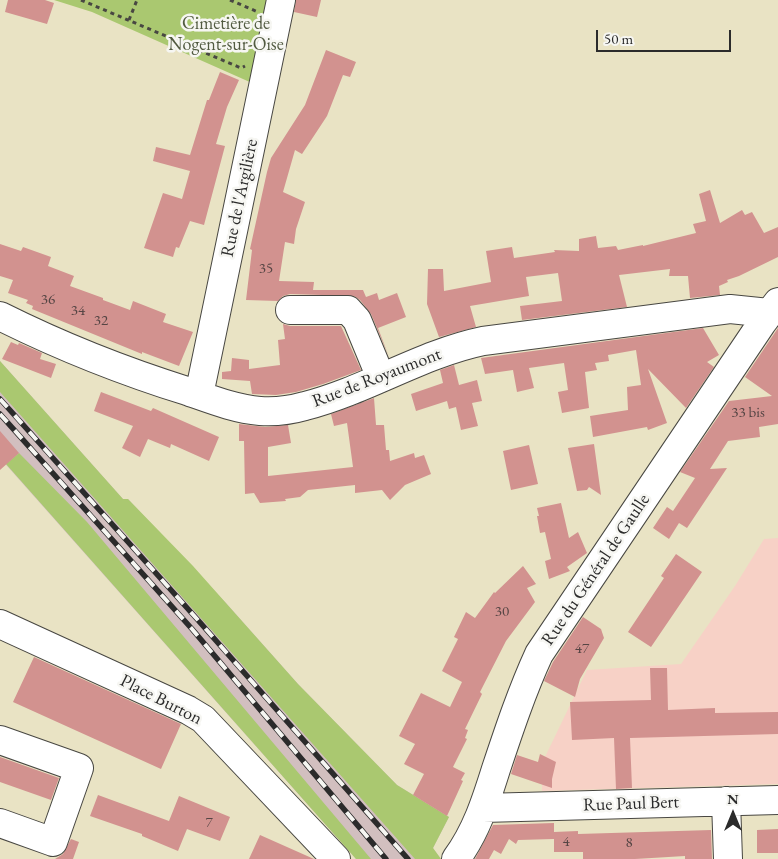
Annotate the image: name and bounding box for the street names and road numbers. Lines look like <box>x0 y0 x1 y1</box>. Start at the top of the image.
street label: Rue de l'Argilière <box>217 137 263 259</box>
street label: Rue de Royaumont <box>309 343 445 413</box>
street label: Rue du Général de Gaulle <box>537 490 655 650</box>
street label: Place Burton <box>116 670 206 730</box>
street label: Rue Paul Bert <box>583 792 679 816</box>

